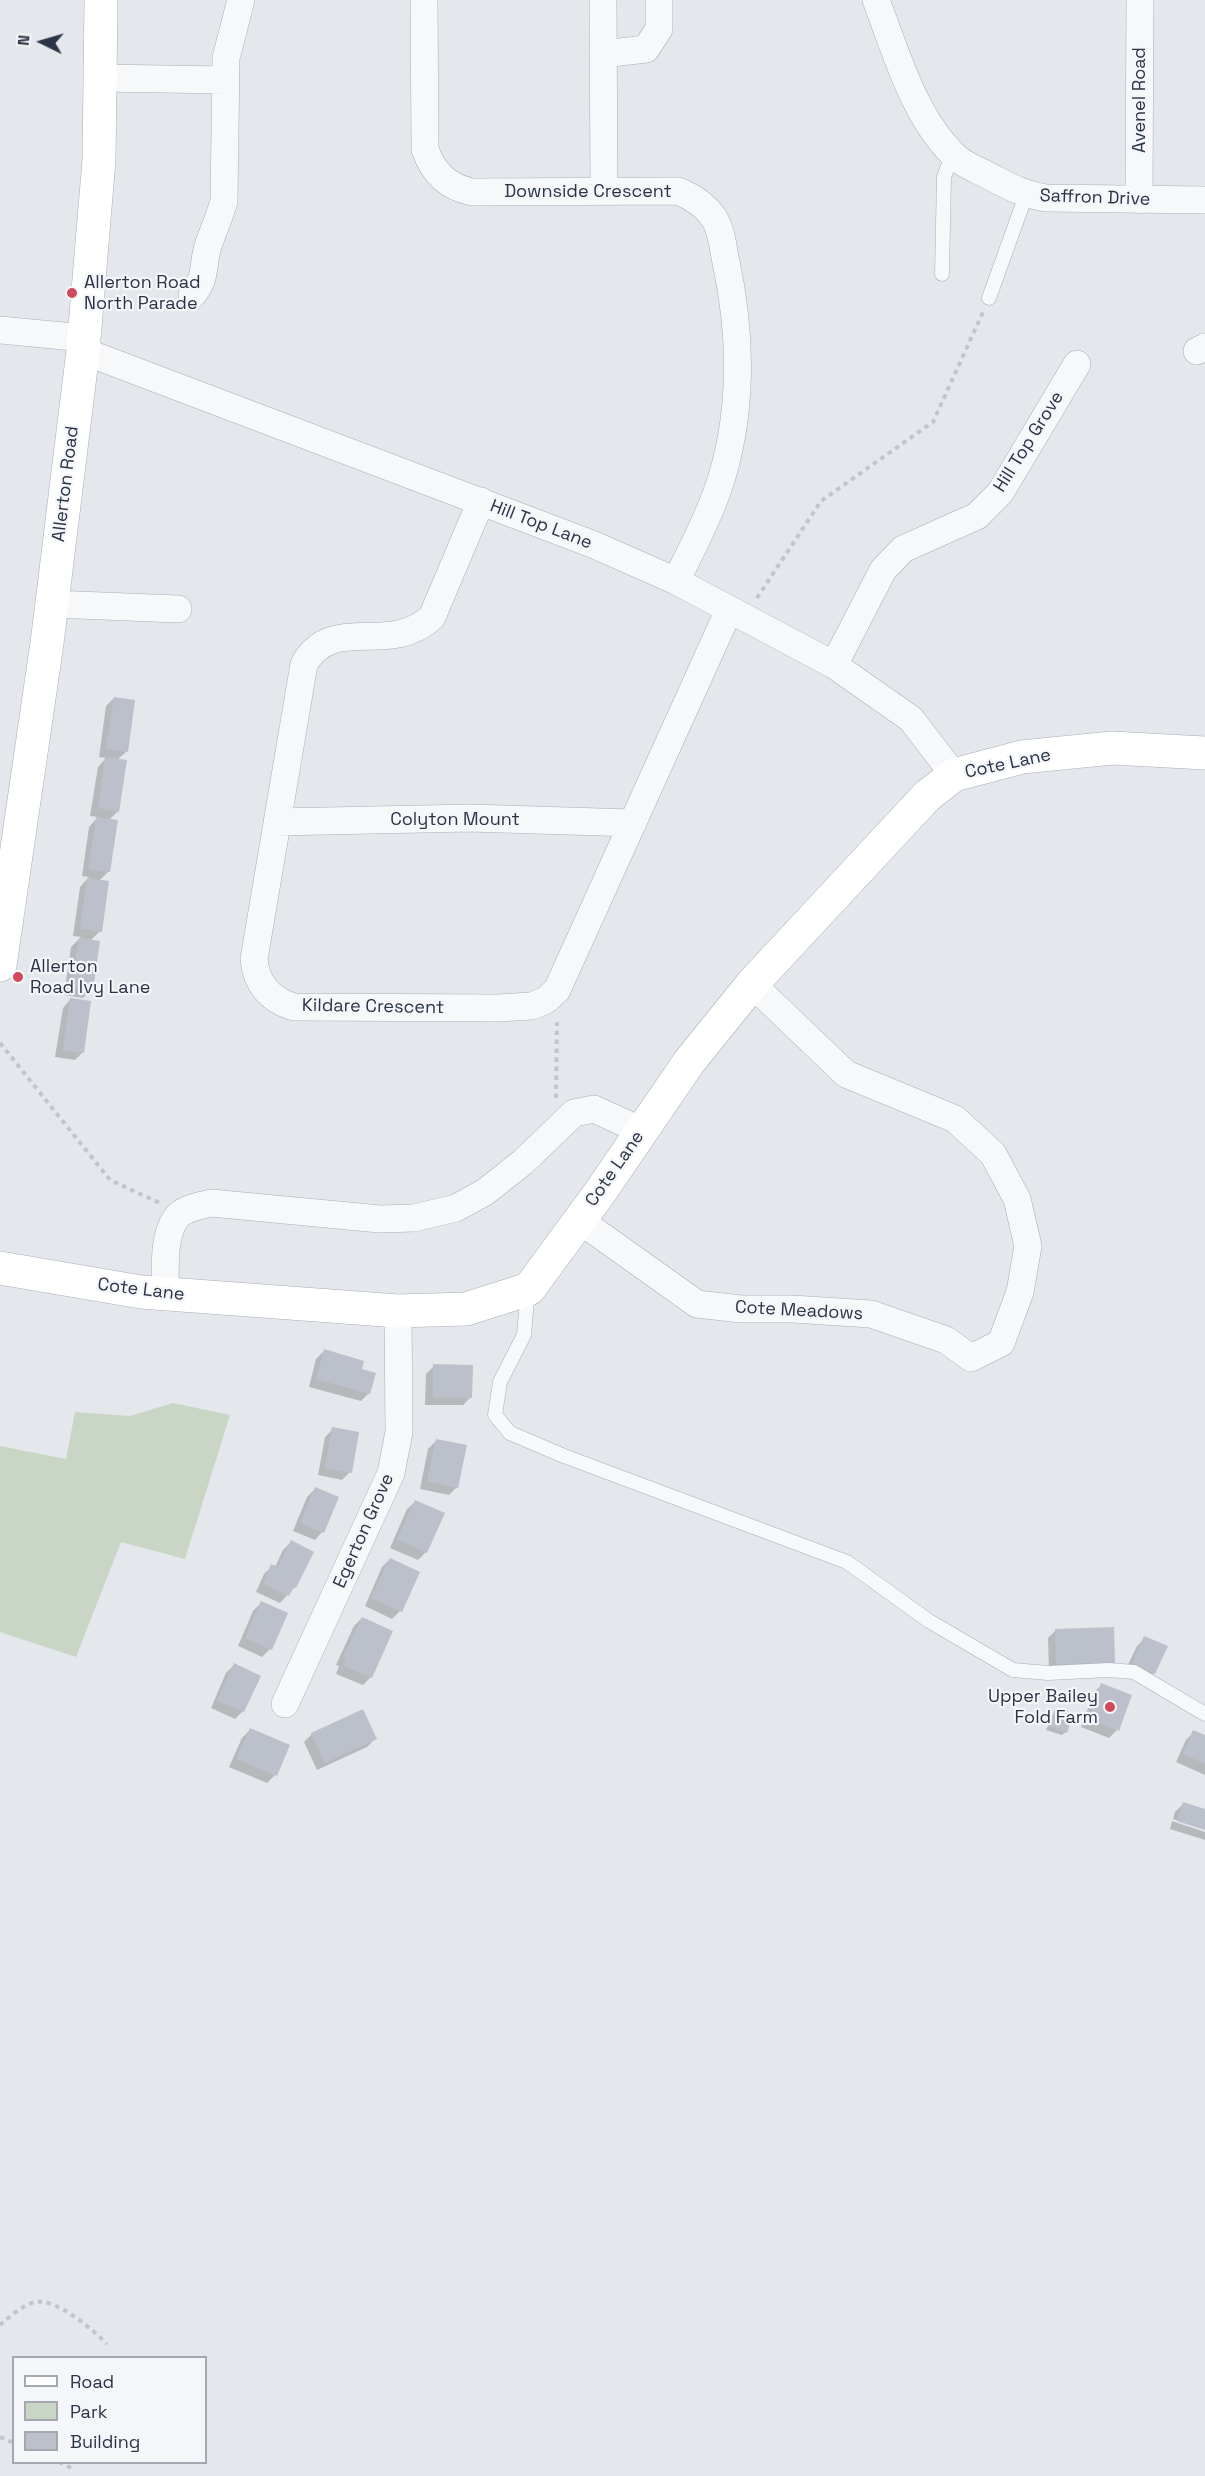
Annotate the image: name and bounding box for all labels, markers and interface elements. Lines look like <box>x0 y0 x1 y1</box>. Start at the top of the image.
north arrow <box>12 12 72 72</box>
text: N <box>13 34 34 47</box>
street label: Avenel Road <box>1129 47 1151 153</box>
street label: Downside Crescent <box>504 181 672 203</box>
street label: Saffron Drive <box>1039 185 1151 211</box>
place label: Allerton Road North Parade <box>84 272 201 314</box>
marker: Allerton Road North Parade <box>65 286 79 300</box>
street label: Hill Top Grove <box>989 388 1069 496</box>
street label: Allerton Road <box>48 425 84 543</box>
street label: Hill Top Lane <box>487 496 595 554</box>
street label: Cote Lane <box>963 744 1053 784</box>
street label: Colyton Mount <box>390 809 520 831</box>
place label: Allerton Road Ivy Lane <box>30 956 150 998</box>
marker: Allerton Road Ivy Lane <box>11 970 25 984</box>
street label: Kildare Crescent <box>302 995 444 1019</box>
street label: Cote Lane <box>581 1127 649 1211</box>
street label: Cote Lane <box>96 1274 186 1306</box>
street label: Cote Meadows <box>734 1297 864 1325</box>
street label: Egerton Grove <box>329 1470 399 1592</box>
place label: Upper Bailey Fold Farm <box>988 1686 1098 1728</box>
marker: Upper Bailey Fold Farm <box>1103 1700 1117 1714</box>
legend <box>12 2356 207 2464</box>
text: Road <box>70 2370 114 2393</box>
text: Park <box>70 2400 107 2423</box>
text: Building <box>70 2430 140 2453</box>

